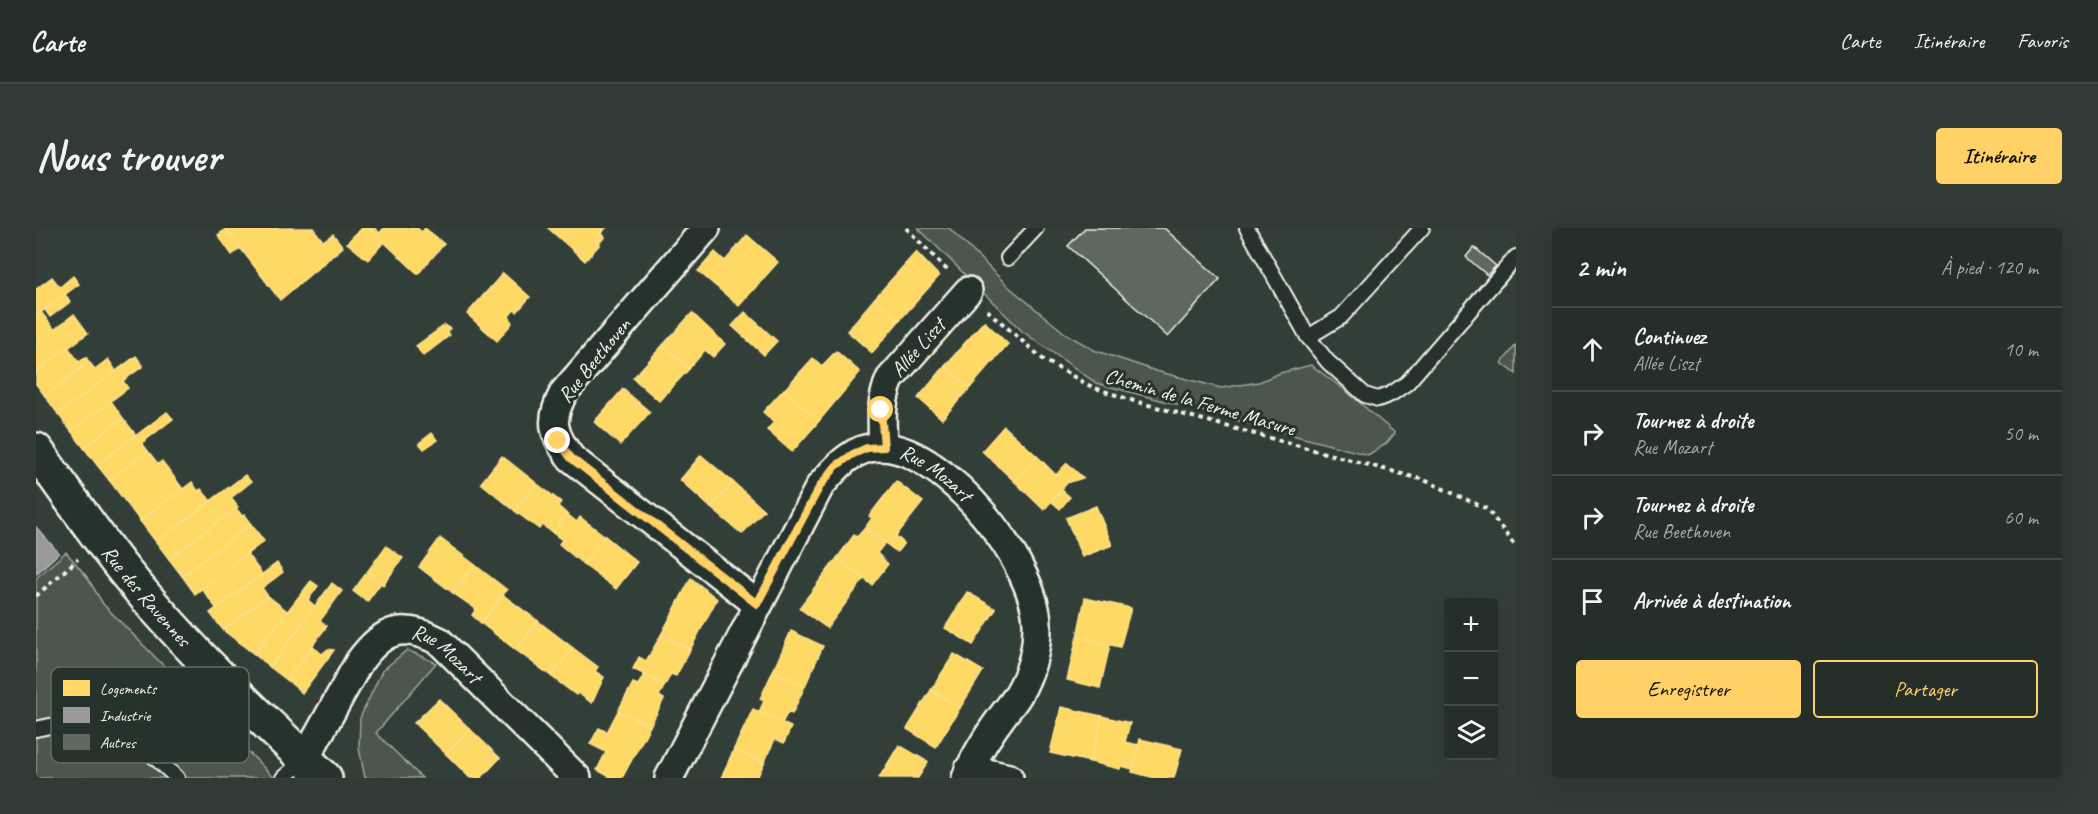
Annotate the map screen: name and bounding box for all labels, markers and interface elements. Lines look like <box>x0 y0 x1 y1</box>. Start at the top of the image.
text: Carte <box>30 24 85 59</box>
text: Carte <box>1840 28 1881 54</box>
text: Itinéraire <box>1914 28 1984 54</box>
text: Favoris <box>2017 28 2068 54</box>
button: Itinéraire <box>1936 128 2062 184</box>
text: Nous trouver <box>36 130 220 183</box>
text: 2 min <box>1576 251 1626 284</box>
text: À pied · 120 m <box>1941 255 2038 280</box>
street label: Allée Liszt <box>885 310 953 382</box>
street label: Rue Beethoven <box>552 312 636 408</box>
text: Continuez <box>1633 323 1706 351</box>
icon: ahead <box>1576 333 1609 366</box>
text: 10 m <box>2004 337 2038 362</box>
text: Allée Liszt <box>1633 351 1700 376</box>
street label: Chemin de la Ferme Masure <box>1102 362 1299 442</box>
route start <box>867 396 893 422</box>
text: Tournez à droite <box>1633 407 1753 435</box>
icon: right <box>1576 417 1609 450</box>
text: 50 m <box>2004 421 2038 446</box>
route end <box>544 427 570 453</box>
text: Rue Mozart <box>1633 435 1712 460</box>
street label: Rue Mozart <box>896 438 980 509</box>
text: Tournez à droite <box>1633 491 1753 519</box>
icon: right <box>1576 501 1609 534</box>
text: 60 m <box>2004 505 2038 530</box>
text: Rue Beethoven <box>1633 519 1730 544</box>
street label: Rue des Ravennes <box>96 540 198 653</box>
icon: arrive <box>1576 585 1609 618</box>
text: Arrivée à destination <box>1633 587 1791 615</box>
map controls <box>1444 598 1498 760</box>
button: + <box>1444 598 1498 652</box>
street label: Rue Mozart <box>409 618 489 691</box>
button: − <box>1444 652 1498 706</box>
button: Enregistrer <box>1576 660 1801 718</box>
button: Partager <box>1813 660 2038 718</box>
legend <box>51 667 249 763</box>
text: Logements <box>100 679 158 699</box>
text: Industrie <box>100 706 152 726</box>
button: layers <box>1444 706 1498 760</box>
text: Autres <box>100 733 137 753</box>

